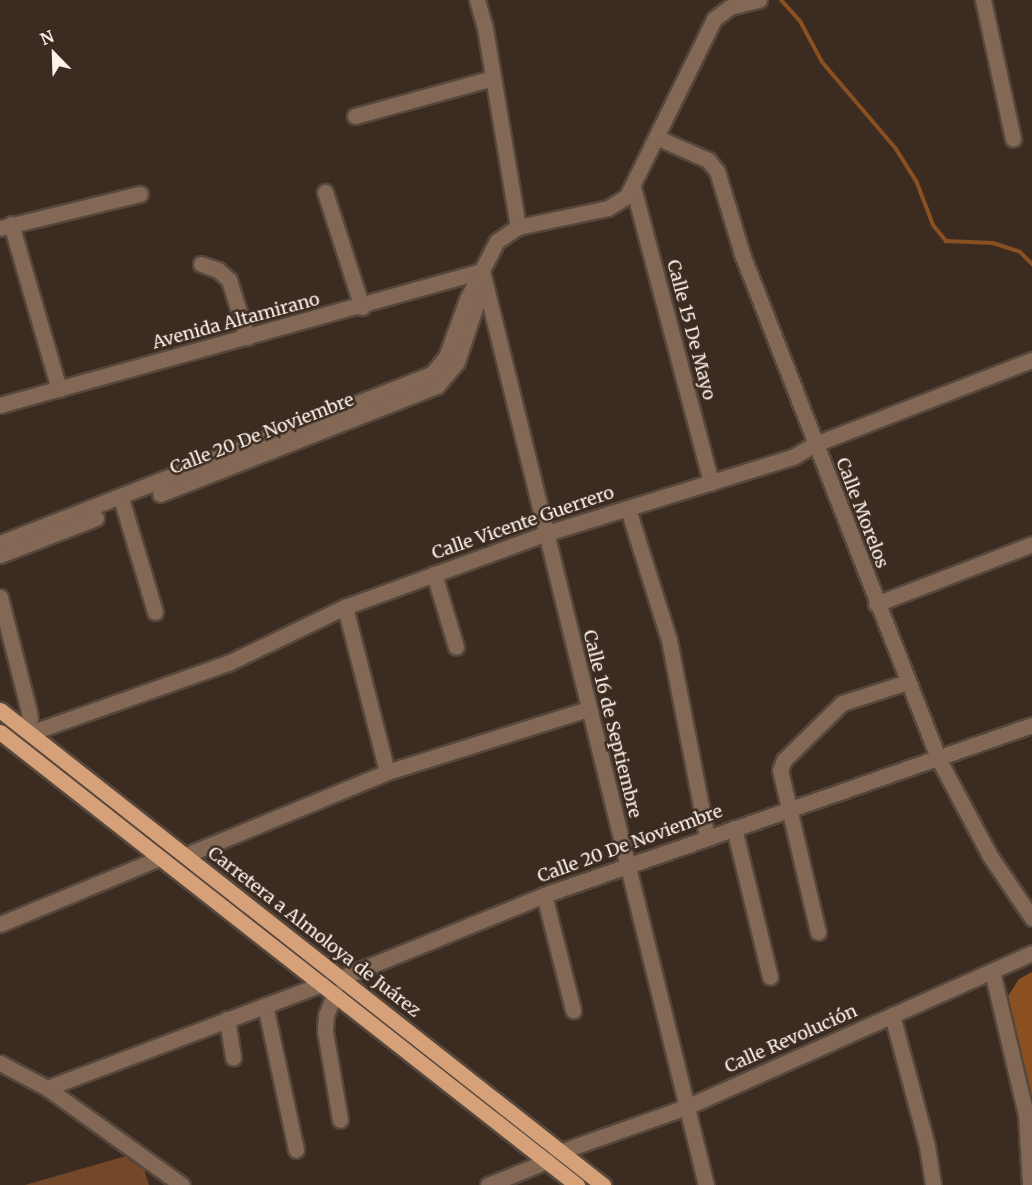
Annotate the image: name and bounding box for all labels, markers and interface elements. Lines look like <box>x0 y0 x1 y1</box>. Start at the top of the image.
north arrow <box>24 24 84 84</box>
text: N <box>37 26 57 49</box>
street label: Calle 15 De Mayo <box>662 257 720 403</box>
street label: Avenida Altamirano <box>150 288 322 354</box>
street label: Calle 20 De Noviembre <box>167 389 357 479</box>
street label: Calle Morelos <box>831 455 893 571</box>
street label: Calle Vicente Guerrero <box>429 482 617 564</box>
street label: Calle 16 de Septiembre <box>578 628 646 820</box>
street label: Calle 20 De Noviembre <box>535 800 725 888</box>
street label: Carretera a Almoloya de Juárez <box>203 842 425 1022</box>
street label: Calle Revolución <box>721 1000 861 1078</box>

